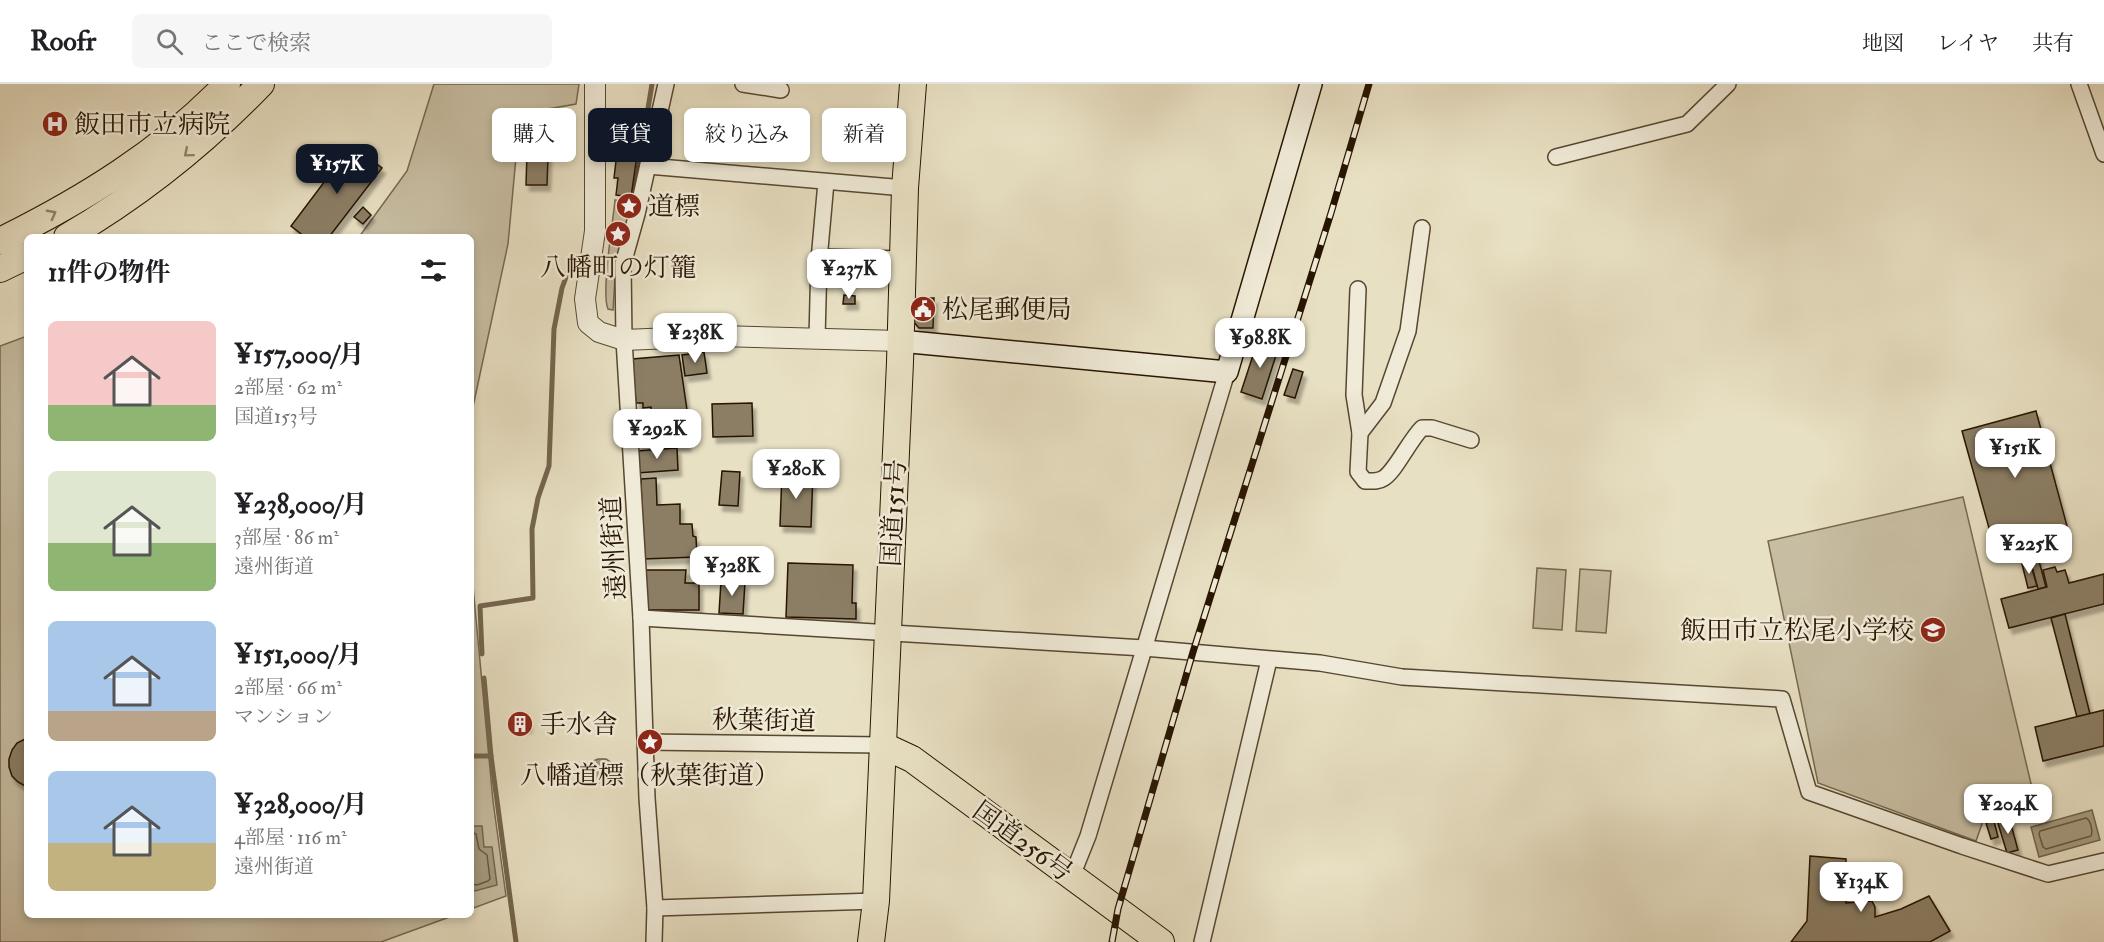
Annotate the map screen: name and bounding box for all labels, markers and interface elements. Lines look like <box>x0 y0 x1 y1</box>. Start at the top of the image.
search box <box>132 14 552 68</box>
text: Roofr <box>30 24 96 59</box>
icon: search <box>153 25 186 58</box>
text: ここで検索 <box>201 29 311 57</box>
text: 地図 <box>1862 30 1904 57</box>
text: レイヤ <box>1937 30 1999 57</box>
text: 共有 <box>2032 30 2074 57</box>
chip: 購入 <box>492 108 576 162</box>
chip: 賃貸 <box>588 108 672 162</box>
chip: 絞り込み <box>684 108 810 162</box>
chip: 新着 <box>822 108 906 162</box>
hospital icon: 飯田市立病院 <box>40 109 70 139</box>
place label: 飯田市立病院 <box>74 109 230 141</box>
pin: ¥157K <box>295 144 379 195</box>
one-way arrow <box>184 146 195 157</box>
text: ¥157K <box>310 151 364 176</box>
place icon: 道標 <box>614 191 644 221</box>
place label: 道標 <box>648 191 700 223</box>
one-way arrow <box>46 210 56 221</box>
place icon: 八幡町の灯籠 <box>603 219 633 249</box>
pin: ¥237K <box>807 249 891 300</box>
place label: 八幡町の灯籠 <box>540 252 696 284</box>
icon: filters <box>417 254 450 287</box>
text: ¥237K <box>821 256 877 281</box>
text: 11件の物件 <box>48 257 171 289</box>
public building icon: 松尾郵便局 <box>908 294 938 324</box>
place label: 松尾郵便局 <box>942 294 1072 326</box>
pin: ¥238K <box>653 313 737 364</box>
pin: ¥98.8K <box>1211 318 1309 369</box>
text: ¥238K <box>667 320 723 345</box>
text: ¥98.8K <box>1229 325 1291 350</box>
text: ¥157,000/月 <box>234 339 365 371</box>
icon: home <box>96 345 168 417</box>
text: 2部屋 · 62 m² <box>234 375 342 400</box>
text: 国道153号 <box>234 404 318 429</box>
pin: ¥292K <box>615 409 699 460</box>
text: ¥292K <box>627 416 687 441</box>
pin: ¥151K <box>1973 428 2057 479</box>
text: ¥151K <box>1989 435 2041 460</box>
pin: ¥280K <box>754 449 838 500</box>
text: ¥280K <box>767 456 825 481</box>
street label: 国道151号 <box>875 458 913 568</box>
text: ¥238,000/月 <box>234 489 368 521</box>
icon: home <box>96 495 168 567</box>
street label: 遠州街道 <box>595 495 633 601</box>
pin: ¥225K <box>1987 524 2071 575</box>
text: 3部屋 · 86 m² <box>234 525 339 550</box>
text: ¥225K <box>2000 531 2058 556</box>
pin: ¥328K <box>690 546 774 597</box>
text: ¥328K <box>704 553 760 578</box>
text: 遠州街道 <box>234 554 314 579</box>
place label: 飯田市立松尾小学校 <box>1680 615 1914 647</box>
school or university icon: 飯田市立松尾小学校 <box>1918 615 1948 645</box>
text: ¥151,000/月 <box>234 639 362 671</box>
icon: home <box>96 645 168 717</box>
text: 2部屋 · 66 m² <box>234 675 342 700</box>
text: マンション <box>234 704 333 729</box>
street label: 秋葉街道 <box>712 704 816 738</box>
building icon: 手水舎 <box>505 709 535 739</box>
place label: 手水舎 <box>540 709 618 741</box>
place icon: 八幡道標（秋葉街道） <box>635 727 665 757</box>
place label: 八幡道標（秋葉街道） <box>520 760 780 792</box>
pin: ¥204K <box>1966 784 2050 835</box>
text: ¥328,000/月 <box>234 789 368 821</box>
text: ¥204K <box>1978 791 2038 816</box>
icon: home <box>96 795 168 867</box>
street label: 国道256号 <box>966 795 1079 889</box>
text: 4部屋 · 116 m² <box>234 825 347 850</box>
text: 遠州街道 <box>234 854 314 879</box>
pin: ¥134K <box>1819 862 1903 913</box>
text: ¥134K <box>1834 869 1888 894</box>

